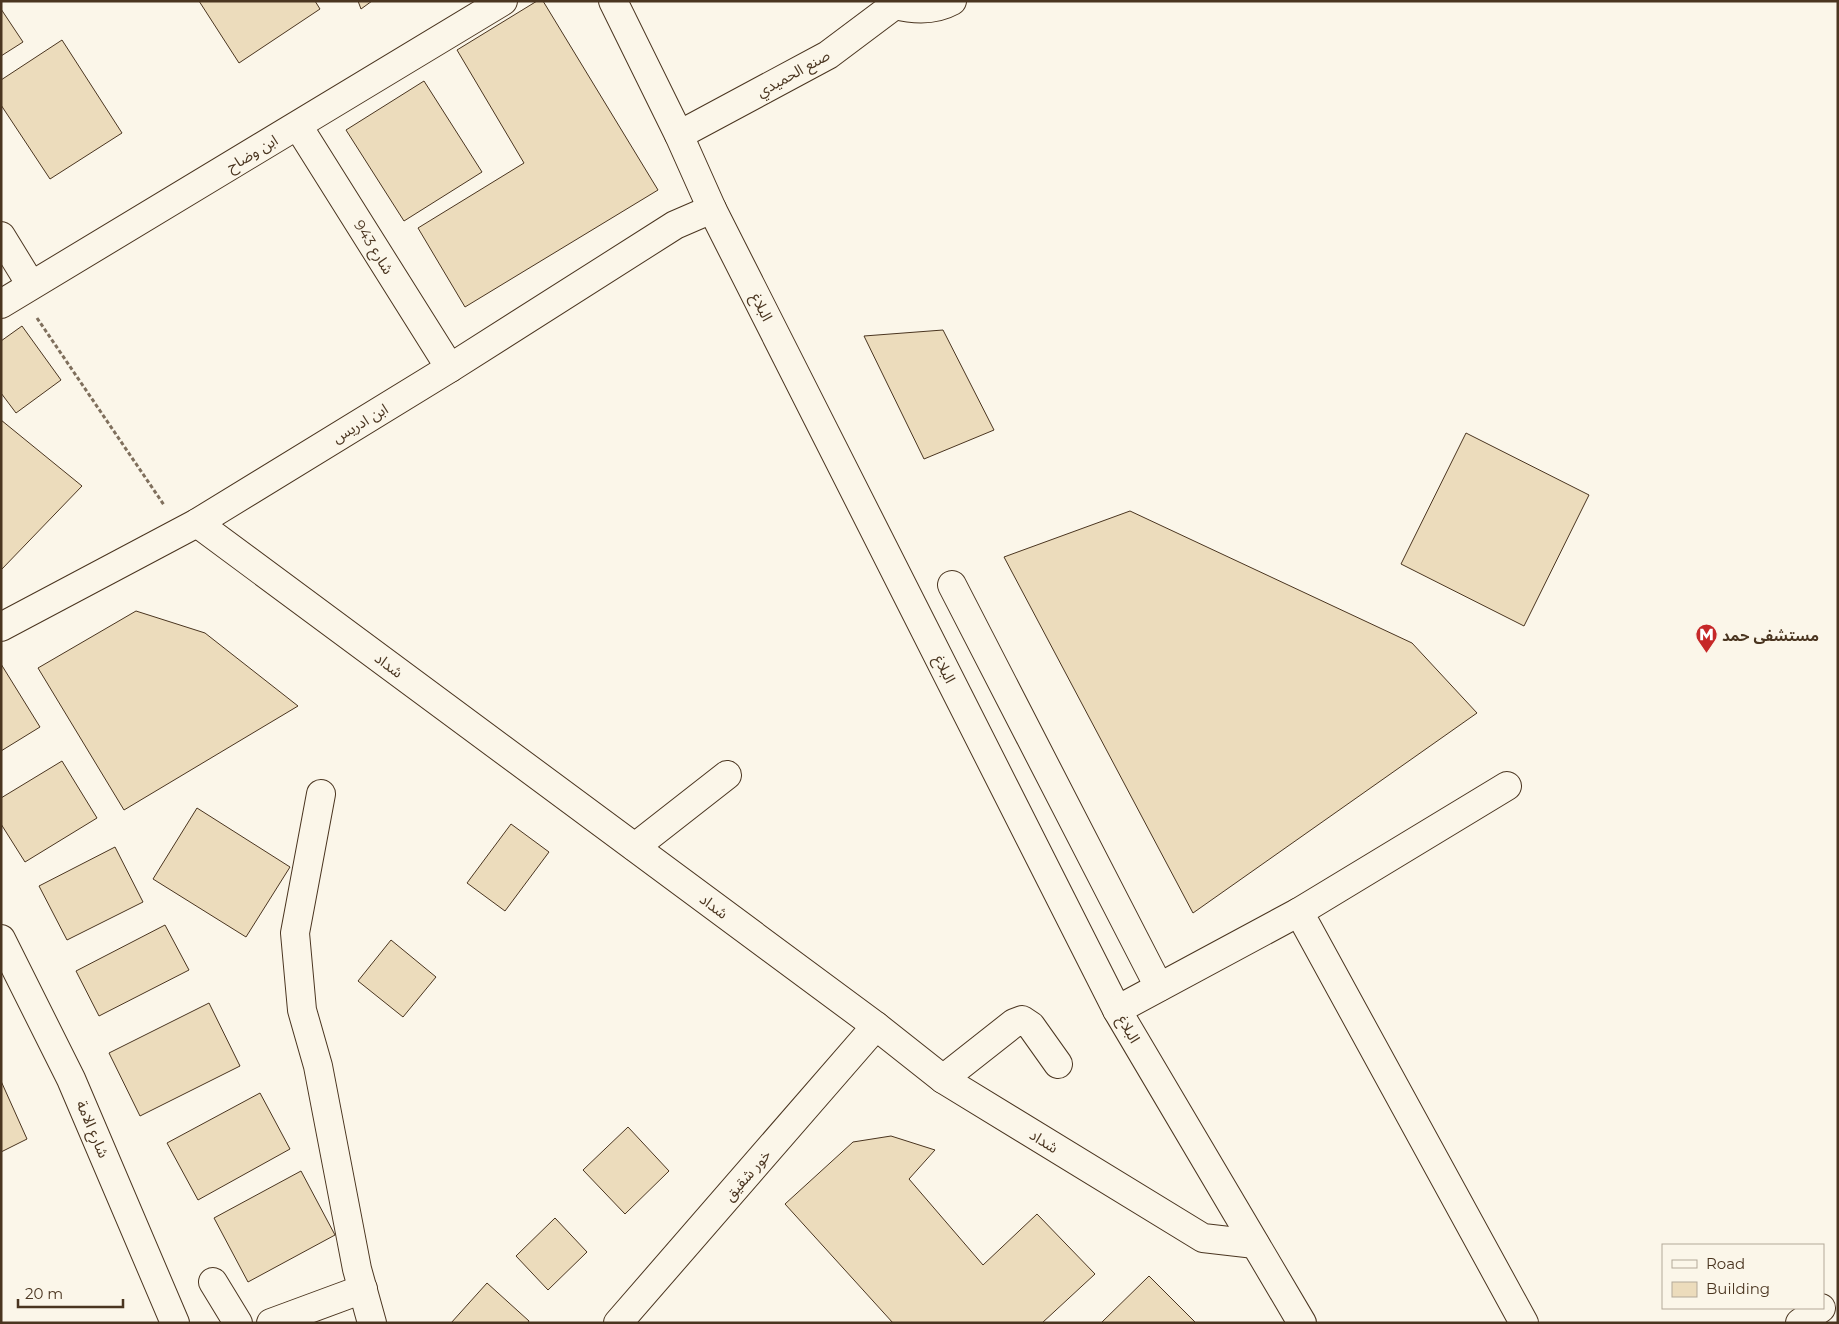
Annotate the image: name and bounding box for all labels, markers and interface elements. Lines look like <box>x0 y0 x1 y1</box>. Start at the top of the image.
street label: صنع الحميدي <box>753 45 835 104</box>
street label: ابن وضاح <box>223 130 283 178</box>
street label: شارع 943 <box>347 216 398 279</box>
street label: البلاغ <box>744 290 777 326</box>
street label: ابن ادريس <box>329 399 391 447</box>
metro station icon: مستشفى حمد <box>1694 623 1718 654</box>
place label: مستشفى حمد <box>1722 626 1819 645</box>
street label: شداد <box>371 648 407 682</box>
street label: البلاغ <box>927 652 960 688</box>
street label: شداد <box>696 889 732 923</box>
street label: البلاغ <box>1111 1012 1145 1048</box>
street label: شارع الامة <box>70 1097 114 1162</box>
street label: شداد <box>1026 1125 1062 1157</box>
street label: خور شقيق <box>719 1145 775 1205</box>
legend <box>1662 1244 1824 1309</box>
text: Road <box>1706 1254 1745 1273</box>
scale bar <box>18 1276 122 1308</box>
text: Building <box>1706 1279 1770 1298</box>
text: 20 m <box>25 1284 63 1303</box>

